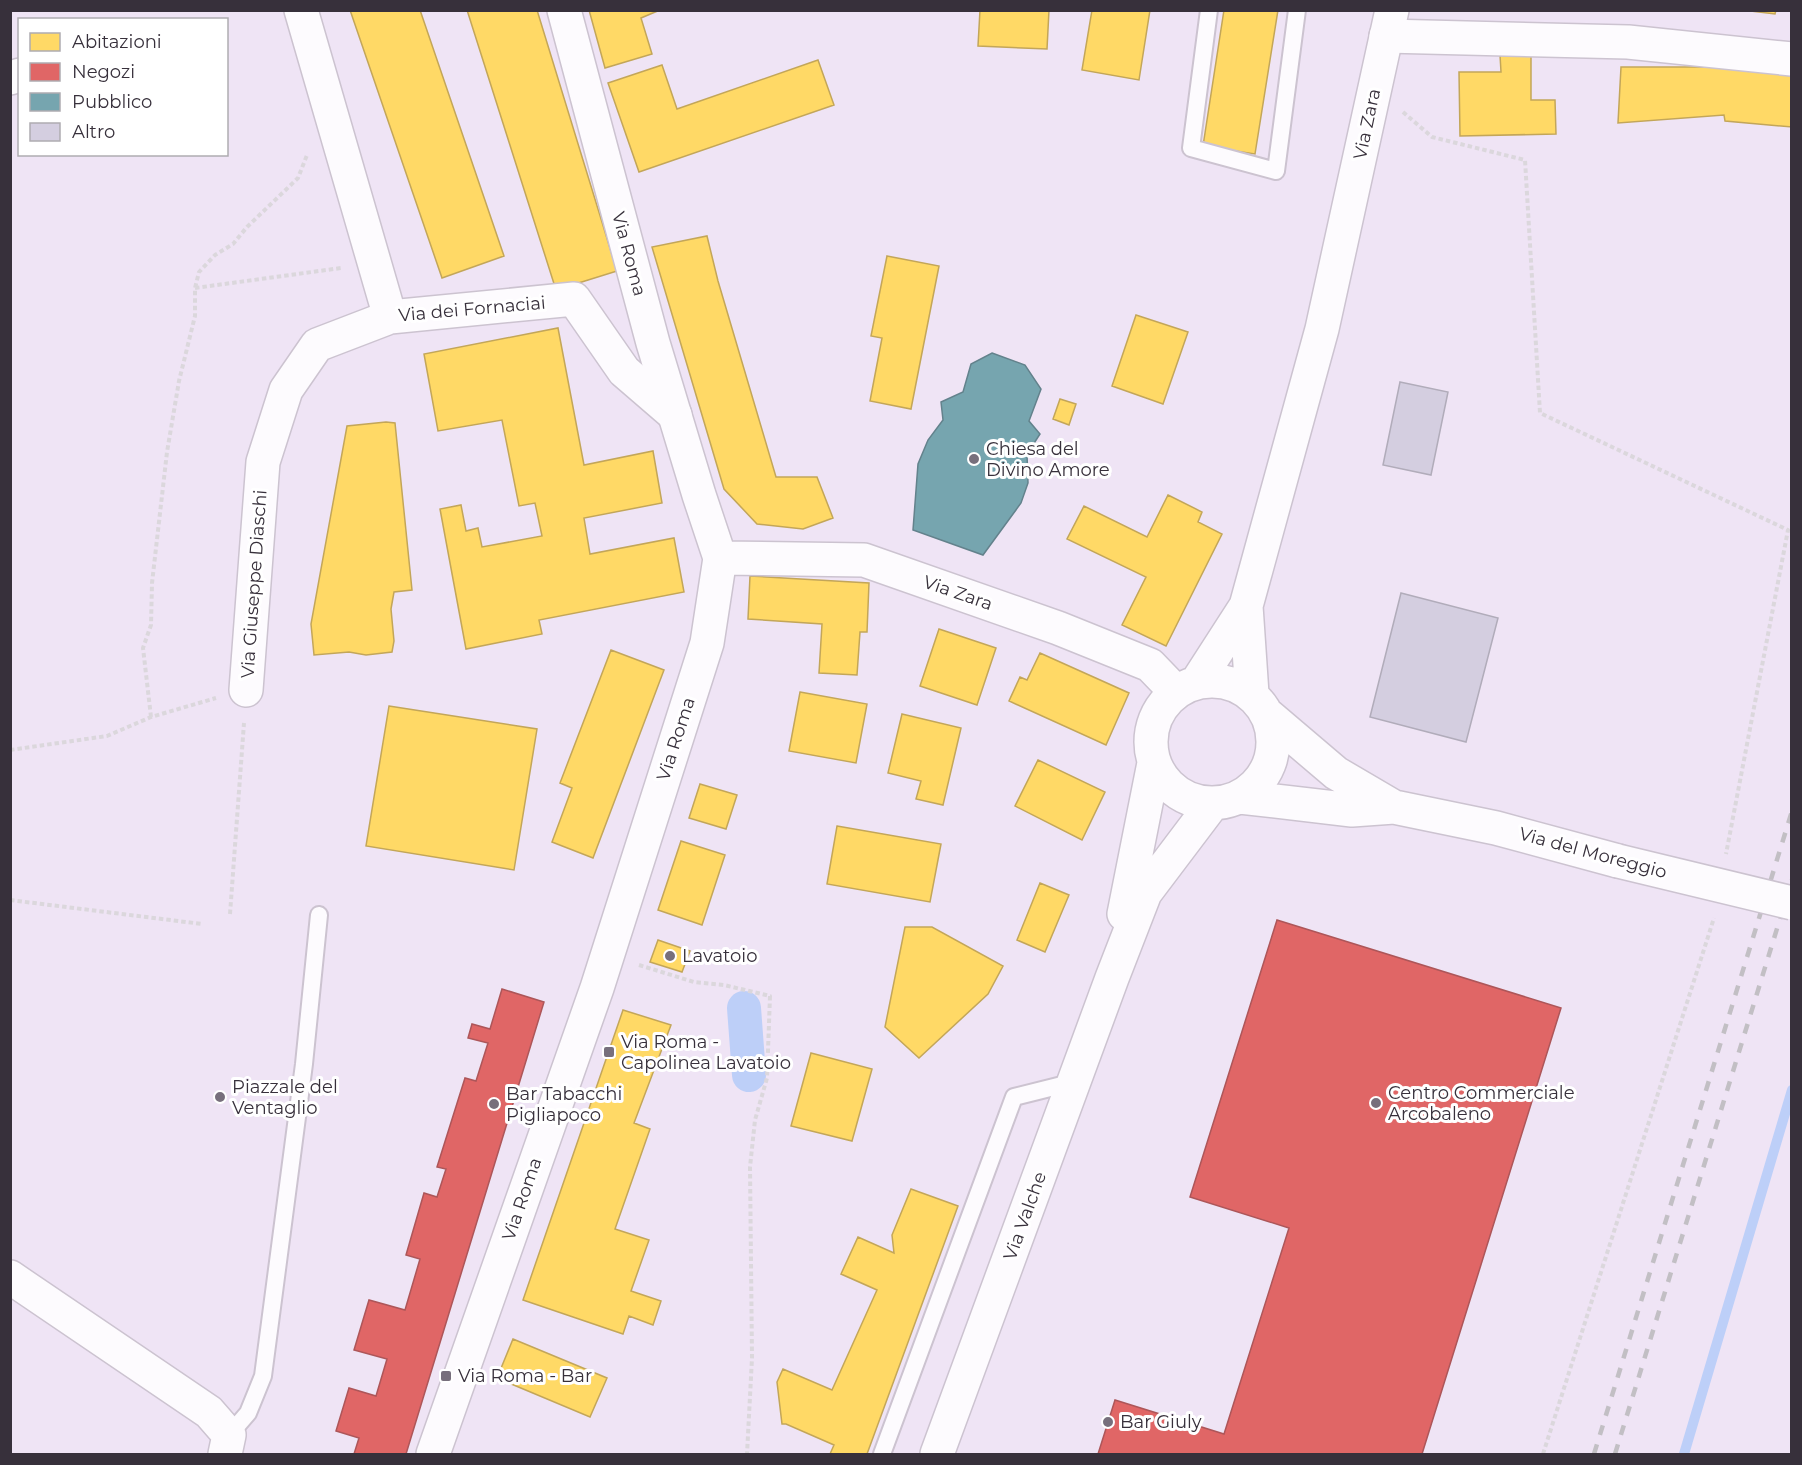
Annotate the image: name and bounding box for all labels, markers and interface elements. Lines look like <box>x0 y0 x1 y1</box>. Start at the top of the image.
legend <box>18 18 228 156</box>
text: Abitazioni <box>72 31 162 53</box>
text: Negozi <box>72 61 135 83</box>
street label: Via Zara <box>1349 87 1385 161</box>
text: Pubblico <box>72 91 152 113</box>
text: Altro <box>72 121 115 143</box>
street label: Via Roma <box>607 209 651 299</box>
street label: Via dei Fornaciai <box>398 292 546 326</box>
place label: Chiesa del Divino Amore <box>986 438 1110 481</box>
marker: Chiesa del Divino Amore <box>967 452 981 466</box>
street label: Via Giuseppe Diaschi <box>236 489 272 679</box>
street label: Via Zara <box>920 571 996 615</box>
street label: Via Roma <box>652 694 700 784</box>
street label: Via del Moreggio <box>1517 823 1669 883</box>
place label: Lavatoio <box>682 945 757 967</box>
marker: Lavatoio <box>663 949 677 963</box>
place label: Via Roma - Capolinea Lavatoio <box>621 1031 791 1074</box>
marker: Via Roma - Capolinea Lavatoio <box>602 1045 616 1059</box>
place label: Piazzale del Ventaglio <box>232 1076 338 1119</box>
place label: Centro Commerciale Arcobaleno <box>1388 1082 1575 1125</box>
place label: Bar Tabacchi Pigliapoco <box>506 1083 622 1126</box>
marker: Piazzale del Ventaglio <box>213 1090 227 1104</box>
marker: Centro Commerciale Arcobaleno <box>1369 1096 1383 1110</box>
marker: Bar Tabacchi Pigliapoco <box>487 1097 501 1111</box>
street label: Via Roma <box>498 1155 546 1243</box>
street label: Via Valche <box>999 1169 1051 1263</box>
place label: Via Roma - Bar <box>458 1365 592 1387</box>
marker: Via Roma - Bar <box>439 1369 453 1383</box>
place label: Bar Giuly <box>1120 1411 1202 1433</box>
marker: Bar Giuly <box>1101 1415 1115 1429</box>

